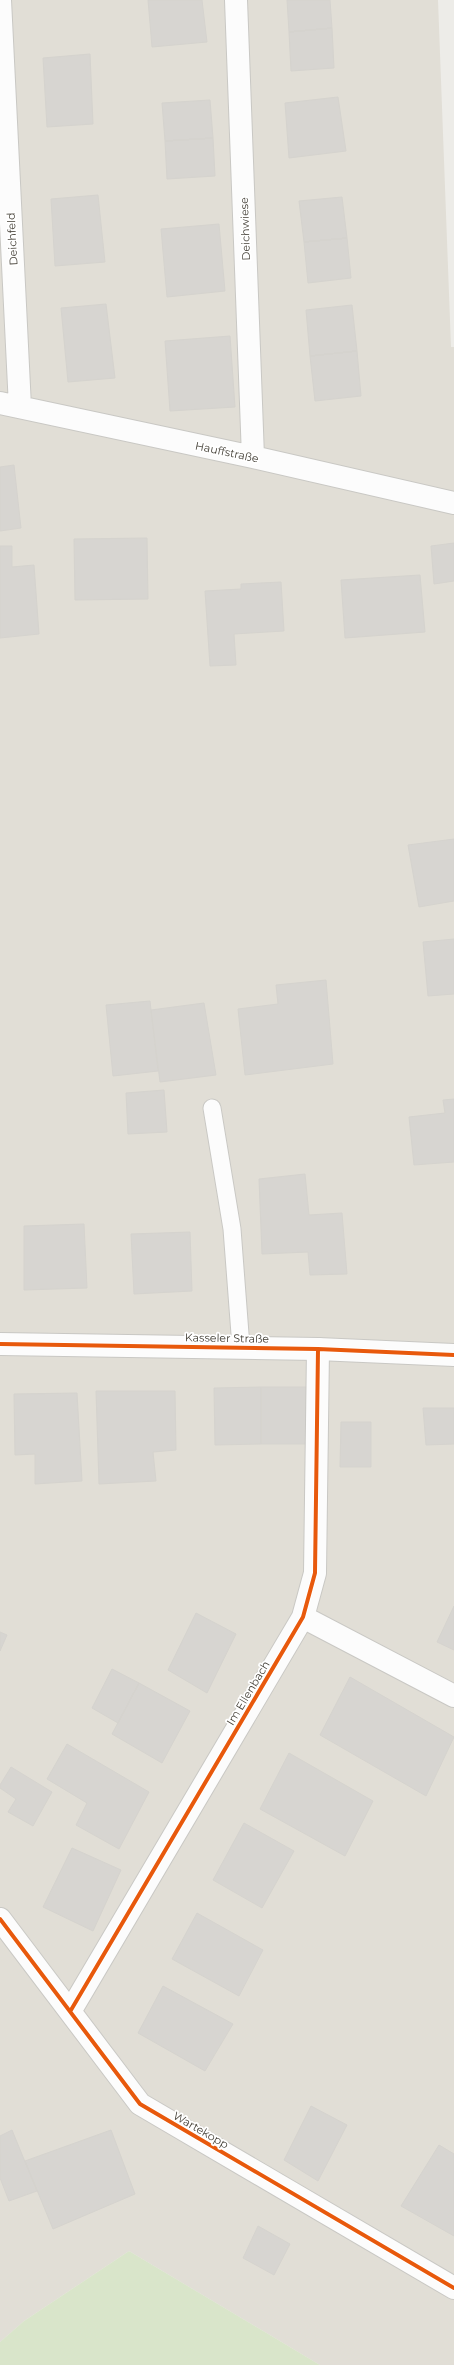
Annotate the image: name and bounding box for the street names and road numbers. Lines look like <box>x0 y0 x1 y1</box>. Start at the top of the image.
street label: Deichwiese <box>237 197 253 261</box>
street label: Deichfeld <box>4 212 20 266</box>
street label: Hauffstraße <box>194 438 260 466</box>
street label: Kasseler Straße <box>185 1330 270 1346</box>
street label: Im Ellenbach <box>223 1658 273 1728</box>
street label: Wartekopp <box>171 2109 231 2151</box>

